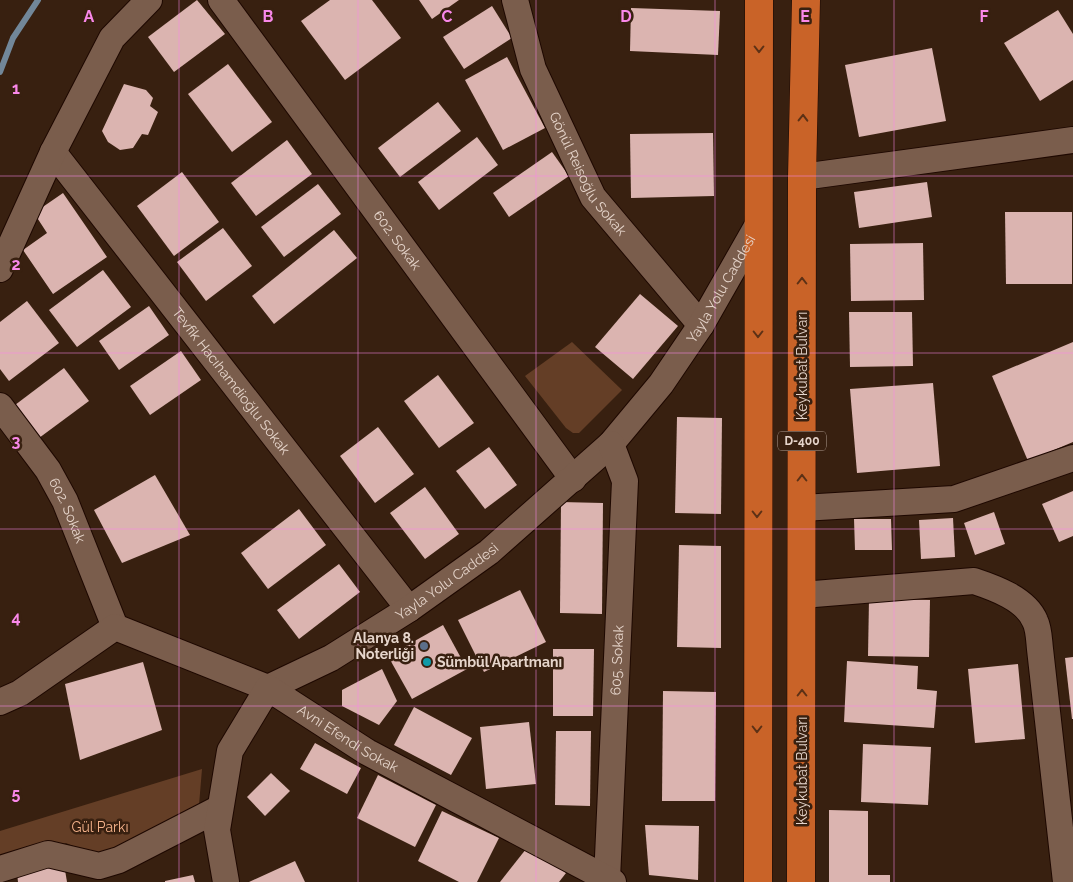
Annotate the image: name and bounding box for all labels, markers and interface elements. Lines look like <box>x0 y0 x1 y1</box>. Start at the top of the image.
text: A <box>84 7 95 26</box>
text: B <box>263 7 274 26</box>
text: C <box>442 7 453 26</box>
text: D <box>620 7 632 26</box>
text: E <box>800 7 810 26</box>
text: F <box>979 7 989 26</box>
one-way arrow <box>754 45 764 53</box>
text: 1 <box>12 79 20 98</box>
street label: Gönül Reisoğlu Sokak <box>546 109 630 239</box>
one-way arrow <box>798 114 809 122</box>
street label: 602. Sokak <box>370 207 425 273</box>
street label: Yayla Yolu Caddesi <box>683 232 759 346</box>
text: 2 <box>11 255 21 274</box>
one-way arrow <box>797 277 807 284</box>
street label: Tevfik Hacıhamdioğlu Sokak <box>169 304 294 458</box>
street label: Keykubat Bulvarı <box>794 312 810 420</box>
one-way arrow <box>753 330 763 338</box>
text: 3 <box>12 432 21 451</box>
road number: D-400 <box>778 432 826 451</box>
one-way arrow <box>797 474 807 482</box>
street label: 602. Sokak <box>46 475 89 546</box>
one-way arrow <box>752 510 762 518</box>
street label: Yayla Yolu Caddesi <box>393 540 501 623</box>
text: 4 <box>11 608 21 627</box>
street label: 605. Sokak <box>607 624 626 696</box>
place label: Alanya 8. Noterliği <box>353 630 414 662</box>
marker: Alanya 8. Noterliği <box>418 640 430 652</box>
place label: Sümbül Apartmanı <box>437 654 562 670</box>
marker: Sümbül Apartmanı <box>421 656 433 668</box>
one-way arrow <box>797 689 807 697</box>
street label: Avni Efendi Sokak <box>295 701 402 775</box>
street label: Keykubat Bulvarı <box>794 717 810 825</box>
one-way arrow <box>752 725 762 733</box>
text: 5 <box>12 784 21 803</box>
park label: Gül Parkı <box>72 819 128 835</box>

